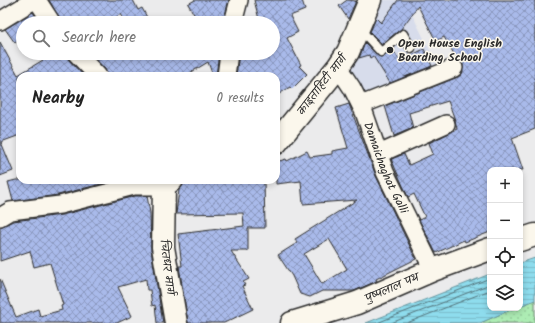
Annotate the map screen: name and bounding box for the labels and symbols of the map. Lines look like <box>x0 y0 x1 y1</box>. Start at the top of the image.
place label: Open House English Boarding School <box>398 34 502 67</box>
marker: Open House English Boarding School <box>385 45 395 55</box>
street label: काइताहिटी मार्ग <box>292 49 353 119</box>
street label: Damaichaghat Galli <box>359 119 414 218</box>
street label: चितधर मार्ग <box>154 238 180 298</box>
street label: पुष्पलाल पथ <box>361 267 424 308</box>

